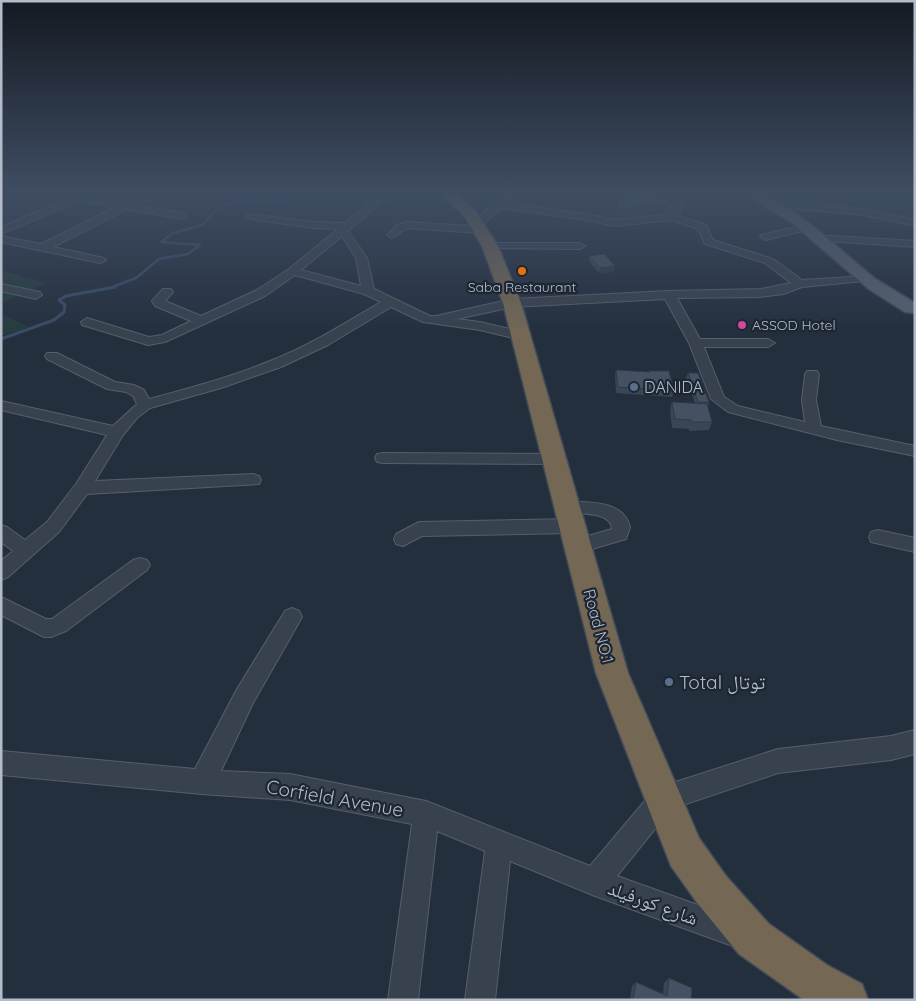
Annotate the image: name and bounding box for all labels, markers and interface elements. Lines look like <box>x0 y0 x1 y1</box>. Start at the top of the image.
marker: Saba Restaurant <box>516 265 528 277</box>
place label: Saba Restaurant <box>468 278 577 296</box>
place label: ASSOD Hotel <box>752 316 836 334</box>
marker: ASSOD Hotel <box>736 319 748 331</box>
place label: DANIDA <box>644 377 703 397</box>
marker: DANIDA <box>628 381 640 393</box>
street label: Road NO.1 <box>579 587 619 665</box>
place label: Total توتال <box>679 670 766 694</box>
marker: Total توتال <box>663 676 675 688</box>
street label: Corfield Avenue <box>265 774 405 822</box>
street label: شارع كورفيلد <box>605 876 701 930</box>

